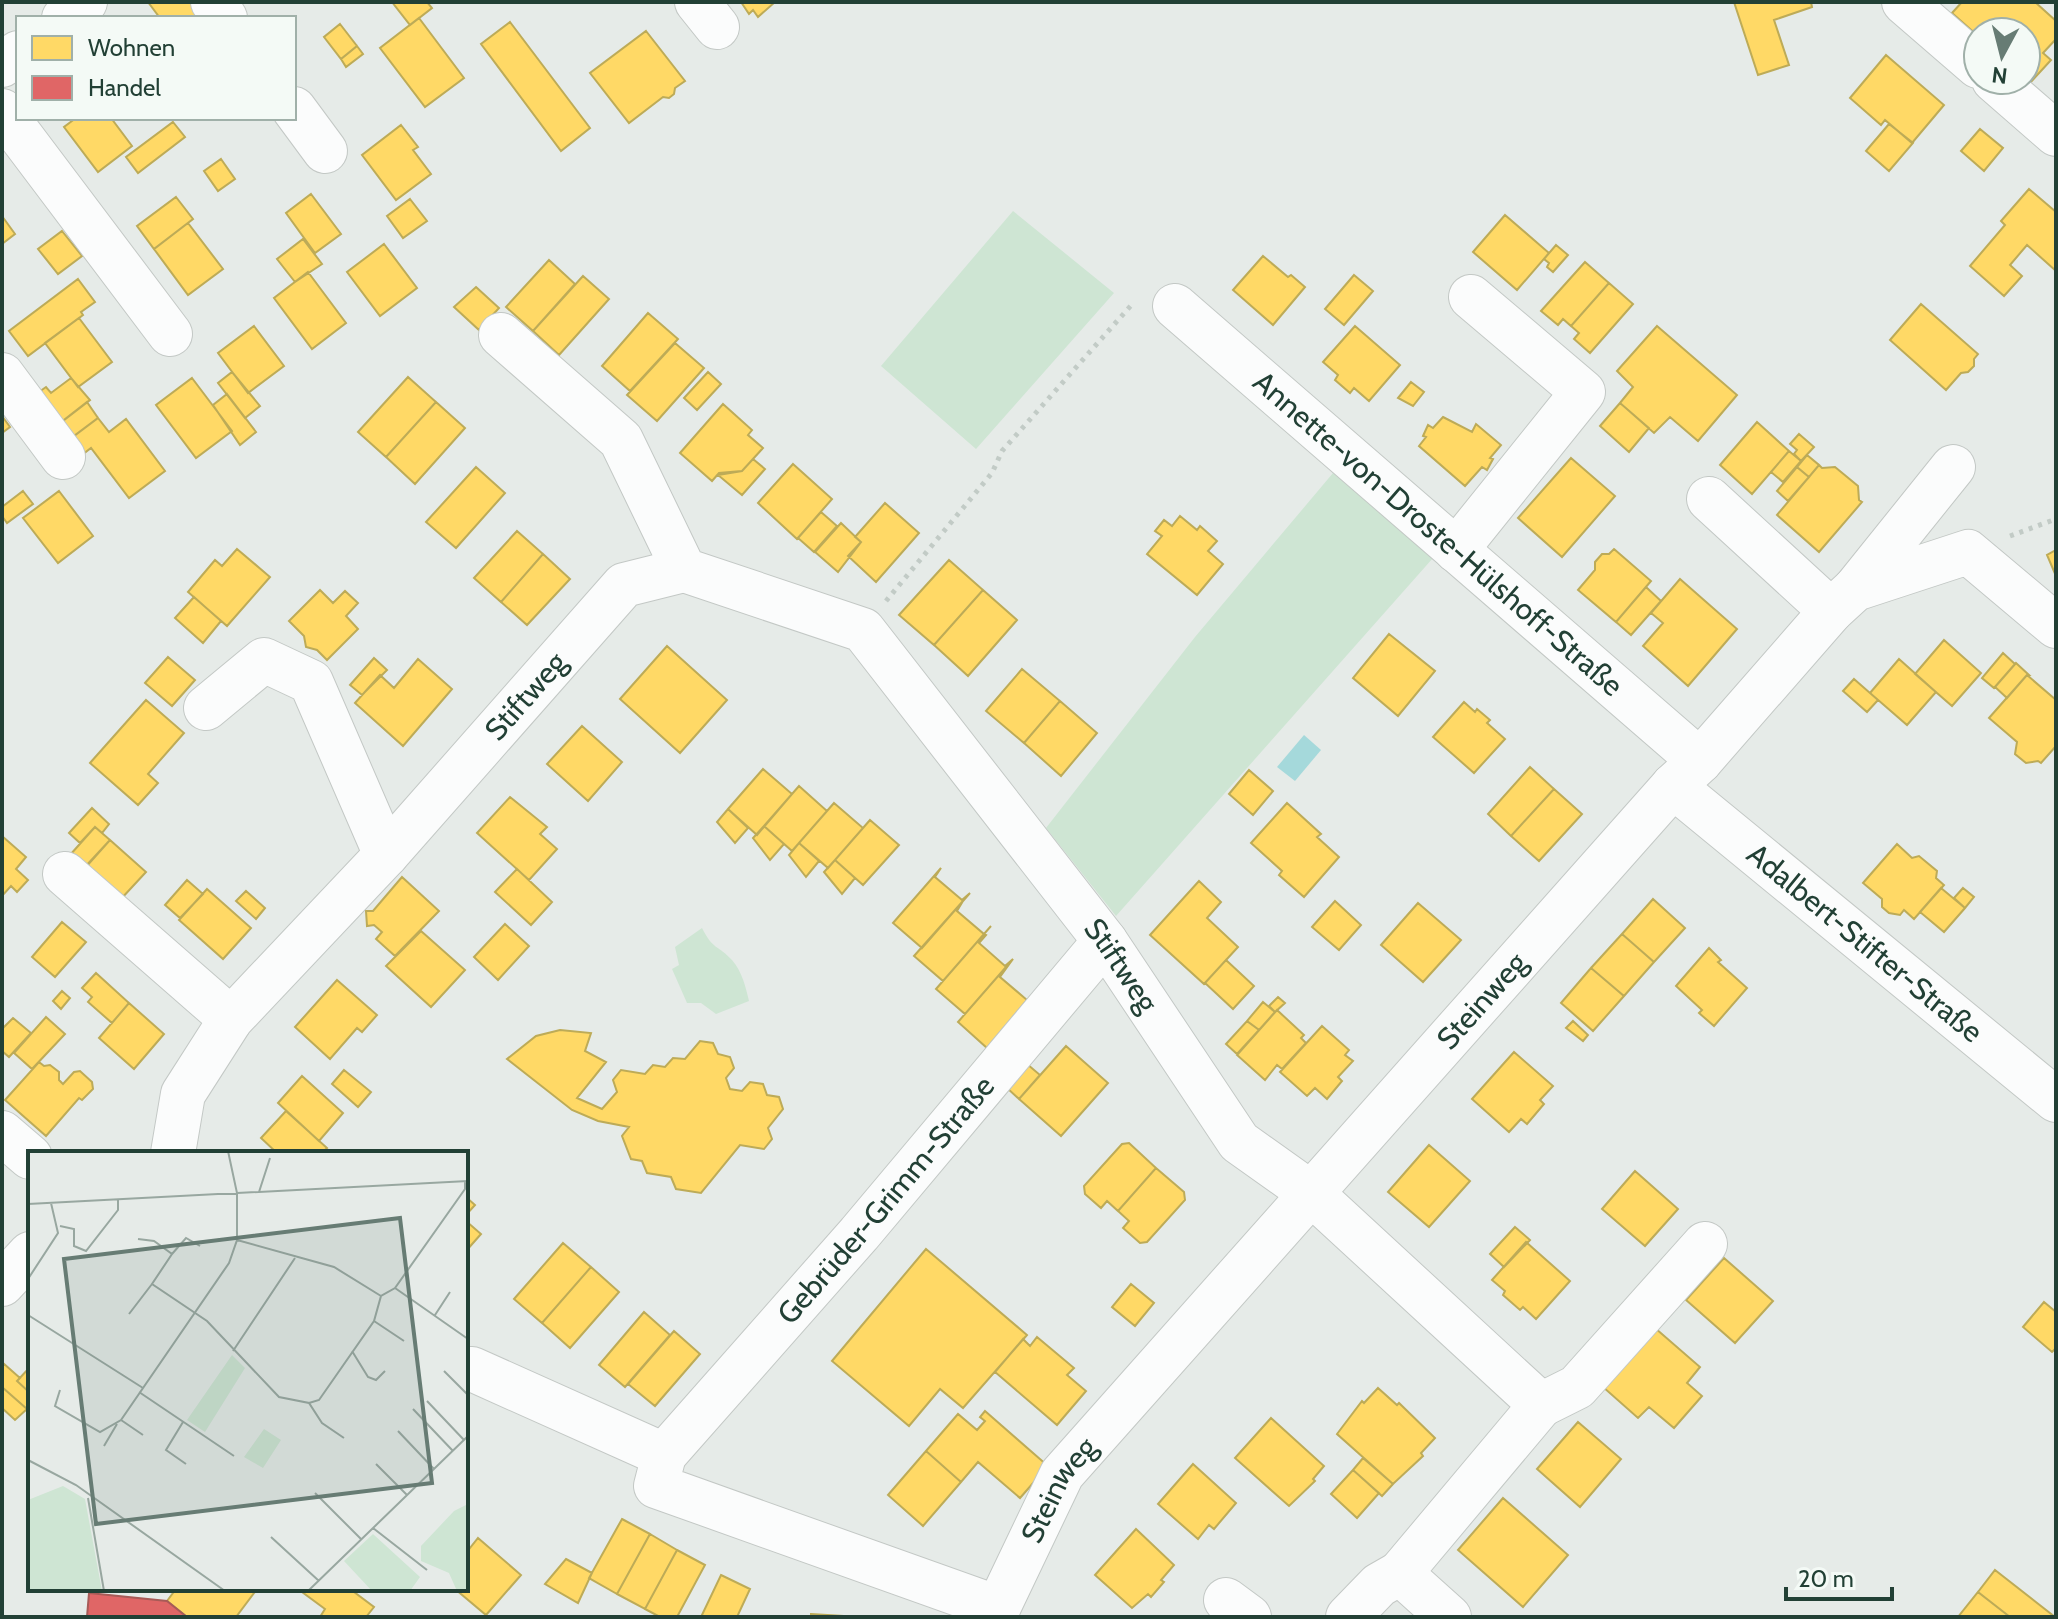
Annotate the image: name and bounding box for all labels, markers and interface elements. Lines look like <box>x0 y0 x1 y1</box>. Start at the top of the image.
legend <box>16 16 296 120</box>
north arrow <box>1962 16 2042 96</box>
text: Wohnen <box>88 33 175 62</box>
text: N <box>1990 61 2009 90</box>
text: Handel <box>88 73 161 102</box>
street label: Annette-von-Droste-Hülshoff-Straße <box>1246 363 1631 704</box>
street label: Stiftweg <box>477 643 575 748</box>
street label: Adalbert-Stifter-Straße <box>1740 835 1990 1050</box>
street label: Stiftweg <box>1076 911 1167 1020</box>
street label: Steinweg <box>1429 944 1535 1057</box>
street label: Gebrüder-Grimm-Straße <box>769 1068 1002 1332</box>
inset map <box>28 1151 468 1591</box>
street label: Steinweg <box>1013 1428 1105 1549</box>
scale bar <box>1786 1551 1892 1601</box>
text: 20 m <box>1798 1564 1854 1593</box>

